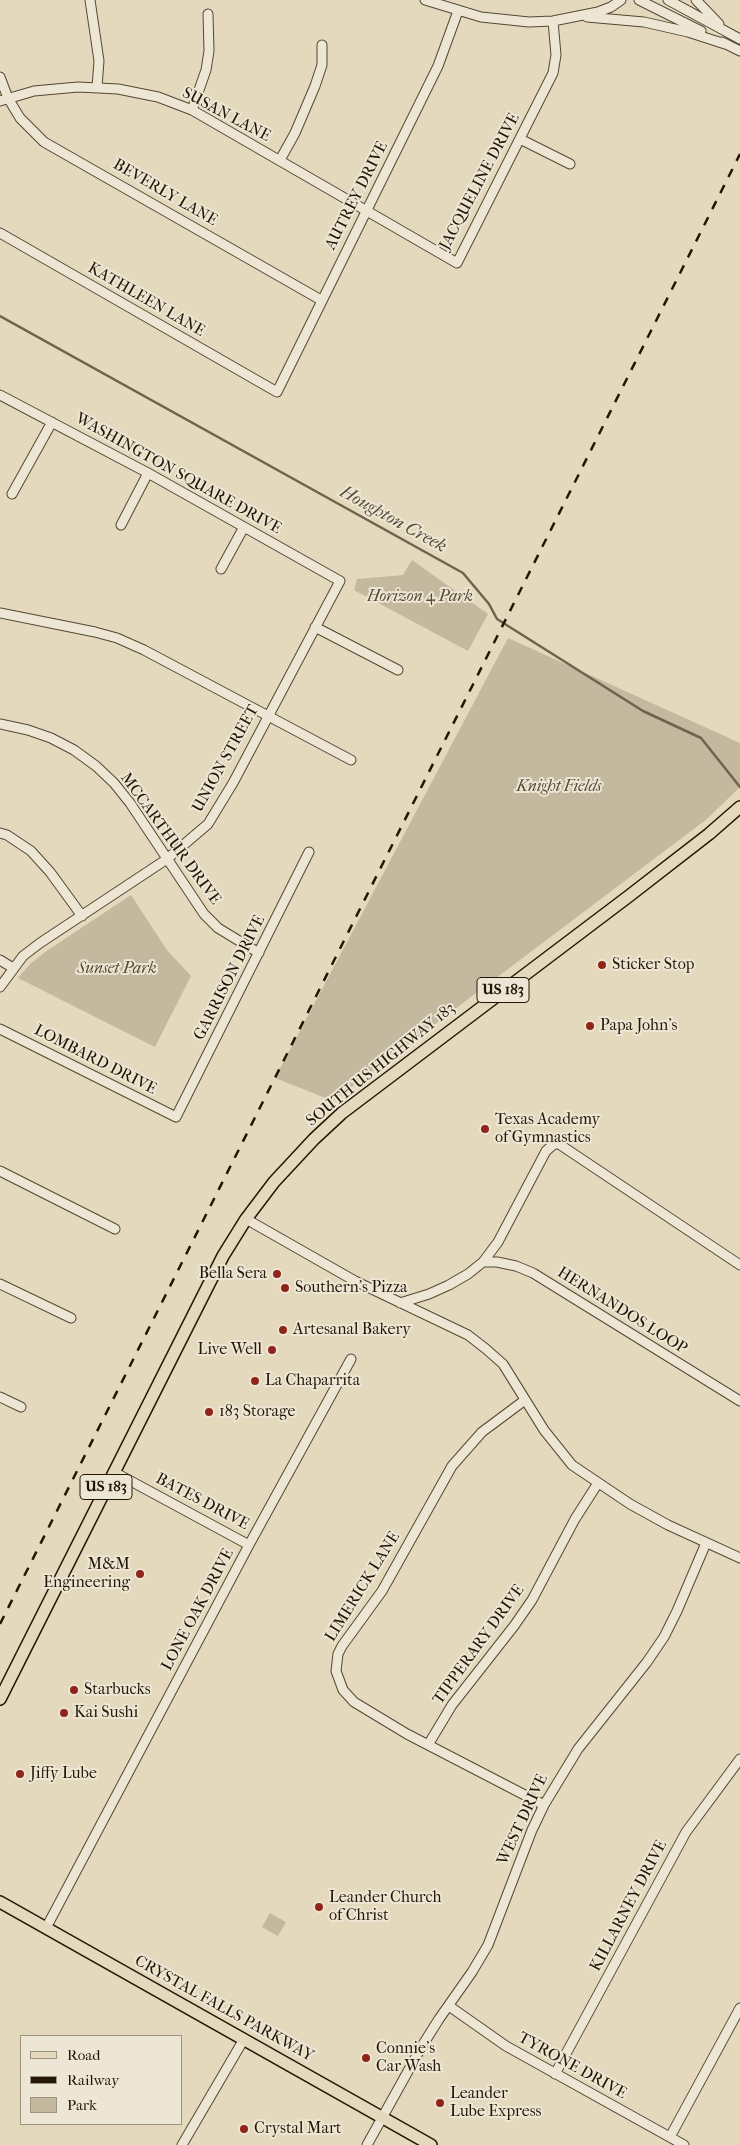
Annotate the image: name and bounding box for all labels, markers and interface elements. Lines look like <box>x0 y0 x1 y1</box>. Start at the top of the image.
street label: SUSAN LANE <box>179 84 273 146</box>
street label: JACQUELINE DRIVE <box>436 110 524 254</box>
street label: AUTREY DRIVE <box>321 139 393 253</box>
street label: BEVERLY LANE <box>109 155 221 231</box>
street label: KATHLEEN LANE <box>84 259 208 341</box>
street label: WASHINGTON SQUARE DRIVE <box>72 409 284 539</box>
water label: Houghton Creek <box>336 482 450 558</box>
park label: Horizon 4 Park <box>367 587 473 607</box>
street label: UNION STREET <box>189 702 263 816</box>
street label: MCCARTHUR DRIVE <box>116 769 224 909</box>
park label: Knight Fields <box>517 777 601 797</box>
street label: GARRISON DRIVE <box>190 912 270 1044</box>
place label: Sticker Stop <box>612 955 695 975</box>
park label: Sunset Park <box>77 959 157 979</box>
marker: Sticker Stop <box>596 959 608 971</box>
road number: US 183 <box>477 978 529 1002</box>
street label: SOUTH US HIGHWAY 183 <box>303 999 459 1131</box>
place label: Papa John's <box>600 1016 677 1036</box>
marker: Papa John's <box>584 1020 596 1032</box>
street label: LOMBARD DRIVE <box>31 1021 159 1099</box>
place label: Texas Academy of Gymnastics <box>495 1110 600 1148</box>
marker: Texas Academy of Gymnastics <box>479 1123 491 1135</box>
street label: HERNANDOS LOOP <box>554 1263 690 1359</box>
place label: Bella Sera <box>199 1264 267 1284</box>
marker: Bella Sera <box>271 1268 283 1280</box>
place label: Southern's Pizza <box>295 1278 407 1298</box>
marker: Southern's Pizza <box>279 1282 291 1294</box>
place label: Artesanal Bakery <box>293 1320 411 1340</box>
marker: Artesanal Bakery <box>277 1324 289 1336</box>
place label: Live Well <box>198 1340 262 1360</box>
marker: Live Well <box>266 1344 278 1356</box>
place label: La Chaparrita <box>265 1371 360 1391</box>
marker: La Chaparrita <box>249 1375 261 1387</box>
place label: 183 Storage <box>219 1402 295 1422</box>
marker: 183 Storage <box>203 1406 215 1418</box>
street label: BATES DRIVE <box>152 1469 252 1535</box>
road number: US 183 <box>80 1474 132 1500</box>
street label: LIMERICK LANE <box>321 1528 405 1646</box>
street label: LONE OAK DRIVE <box>158 1546 238 1674</box>
place label: M&M Engineering <box>43 1555 130 1593</box>
marker: M&M Engineering <box>134 1568 146 1580</box>
street label: TIPPERARY DRIVE <box>429 1581 529 1709</box>
place label: Starbucks <box>84 1680 151 1700</box>
marker: Starbucks <box>68 1684 80 1696</box>
place label: Kai Sushi <box>74 1703 138 1723</box>
marker: Kai Sushi <box>58 1707 70 1719</box>
place label: Jiffy Lube <box>30 1764 97 1784</box>
marker: Jiffy Lube <box>14 1768 26 1780</box>
street label: WEST DRIVE <box>494 1772 552 1868</box>
street label: KILLARNEY DRIVE <box>586 1837 672 1975</box>
place label: Leander Church of Christ <box>329 1888 441 1926</box>
marker: Leander Church of Christ <box>313 1901 325 1913</box>
street label: CRYSTAL FALLS PARKWAY <box>131 1952 317 2066</box>
street label: TYRONE DRIVE <box>514 2028 630 2104</box>
legend <box>20 2035 182 2125</box>
place label: Connie's Car Wash <box>376 2039 441 2077</box>
text: Road <box>67 2046 100 2064</box>
marker: Connie's Car Wash <box>360 2052 372 2064</box>
text: Railway <box>67 2071 119 2089</box>
place label: Leander Lube Express <box>450 2084 541 2122</box>
text: Park <box>67 2096 97 2114</box>
marker: Leander Lube Express <box>434 2097 446 2109</box>
place label: Crystal Mart <box>254 2119 342 2139</box>
marker: Crystal Mart <box>238 2123 250 2135</box>

